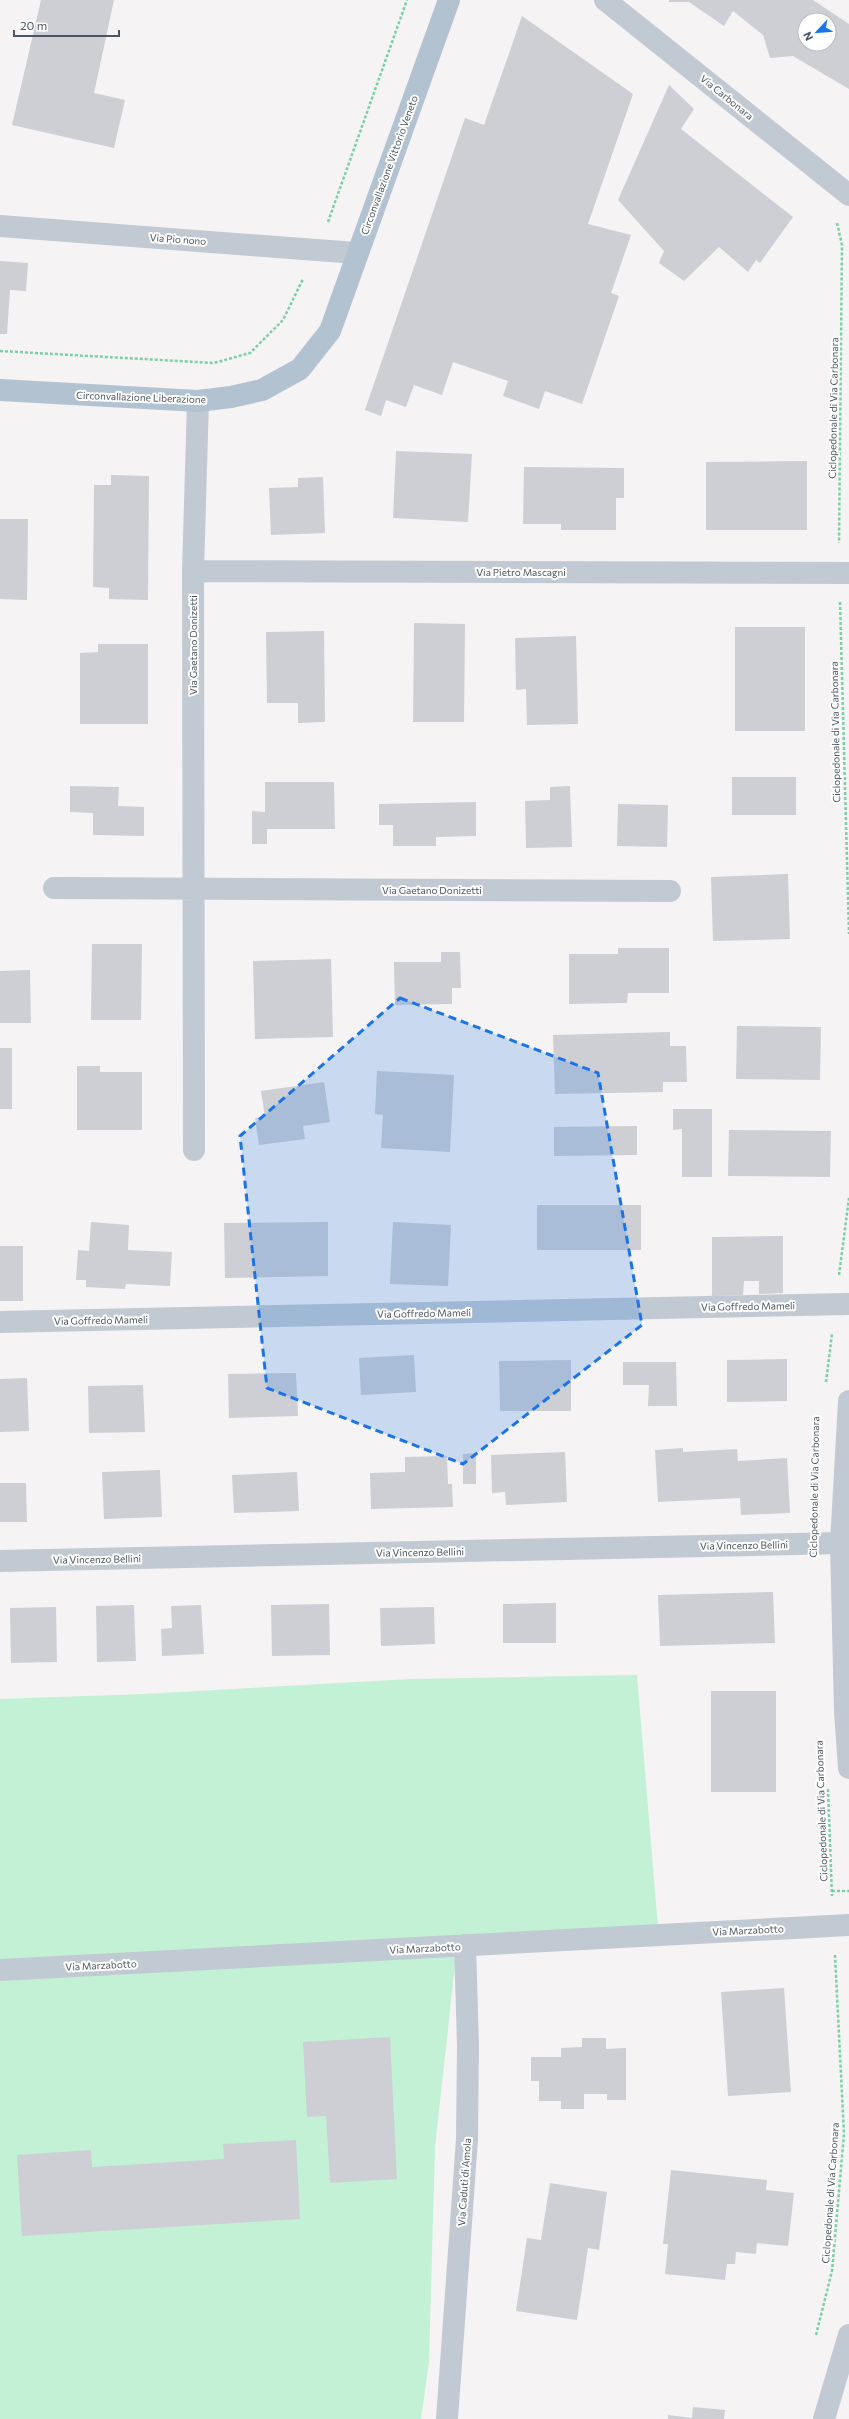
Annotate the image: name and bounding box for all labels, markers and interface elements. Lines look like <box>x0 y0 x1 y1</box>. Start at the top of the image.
scale bar <box>14 12 119 38</box>
north arrow <box>797 12 837 52</box>
text: 20 m <box>20 18 47 32</box>
text: N <box>800 30 815 43</box>
street label: Via Carbonara <box>698 72 756 122</box>
street label: Circonvallazione Vittorio Veneto <box>358 94 420 236</box>
street label: Via Pio nono <box>149 231 207 247</box>
street label: Ciclopedonale di Via Carbonara <box>826 337 840 479</box>
street label: Circonvallazione Liberazione <box>76 389 206 405</box>
street label: Via Pietro Mascagni <box>476 566 566 578</box>
street label: Via Gaetano Donizetti <box>187 595 199 695</box>
street label: Ciclopedonale di Via Carbonara <box>828 661 842 803</box>
street label: Via Gaetano Donizetti <box>382 884 482 896</box>
street label: Via Goffredo Mameli <box>701 1299 795 1313</box>
street label: Via Goffredo Mameli <box>377 1306 471 1320</box>
street label: Via Goffredo Mameli <box>54 1313 148 1327</box>
street label: Ciclopedonale di Via Carbonara <box>807 1416 821 1558</box>
street label: Via Vincenzo Bellini <box>700 1538 788 1552</box>
street label: Via Vincenzo Bellini <box>376 1545 464 1559</box>
street label: Via Vincenzo Bellini <box>53 1552 141 1566</box>
street label: Ciclopedonale di Via Carbonara <box>813 1740 829 1882</box>
street label: Via Marzabotto <box>712 1922 784 1938</box>
street label: Via Marzabotto <box>389 1940 461 1956</box>
street label: Via Marzabotto <box>65 1957 137 1973</box>
street label: Ciclopedonale di Via Carbonara <box>819 2122 841 2264</box>
street label: Via Caduti di Amola <box>455 2138 473 2226</box>

